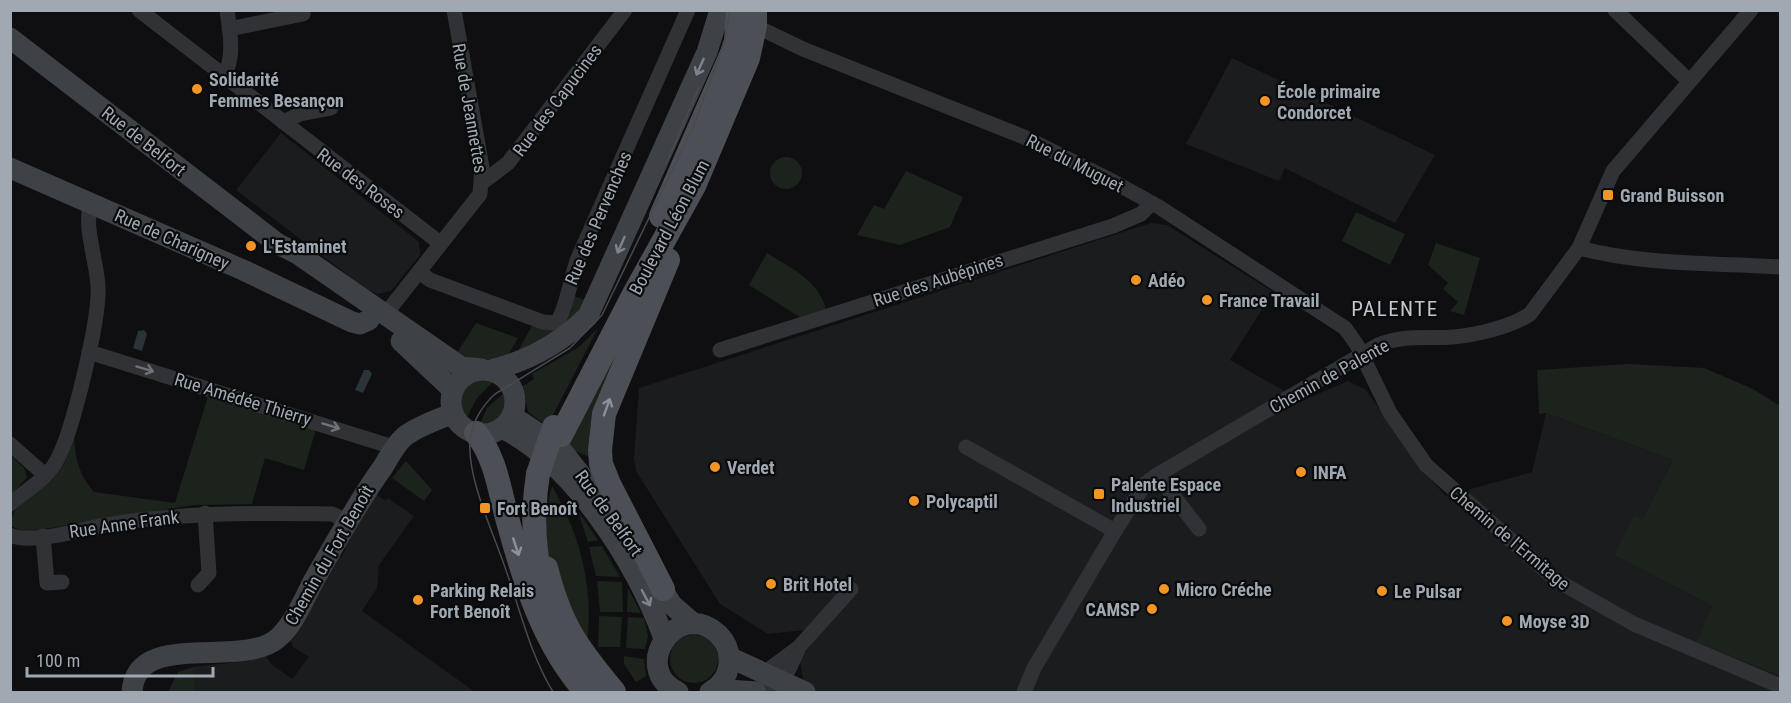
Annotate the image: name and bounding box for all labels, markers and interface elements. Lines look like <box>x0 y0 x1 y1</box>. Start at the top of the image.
street label: Rue des Capucines <box>508 40 606 160</box>
street label: Rue de Jeannettes <box>448 42 492 174</box>
one-way arrow <box>694 58 706 76</box>
place label: Solidarité Femmes Besançon <box>209 69 344 111</box>
place label: École primaire Condorcet <box>1277 81 1381 123</box>
marker: Solidarité Femmes Besançon <box>190 82 204 96</box>
marker: École primaire Condorcet <box>1258 94 1272 108</box>
street label: Rue de Belfort <box>98 102 190 180</box>
street label: Rue du Muguet <box>1023 130 1127 196</box>
street label: Rue des Roses <box>313 143 409 223</box>
street label: Rue des Pervenches <box>560 148 636 288</box>
street label: Boulevard Léon Blum <box>625 156 713 298</box>
place label: Grand Buisson <box>1620 185 1724 206</box>
marker: Grand Buisson <box>1601 188 1615 202</box>
street label: Rue de Charigney <box>112 204 233 274</box>
place label: L'Estaminet <box>263 236 347 257</box>
one-way arrow <box>615 236 627 254</box>
marker: L'Estaminet <box>244 239 258 253</box>
street label: Rue des Aubépines <box>870 249 1006 311</box>
place label: Adéo <box>1148 270 1185 291</box>
marker: Adéo <box>1129 273 1143 287</box>
place label: France Travail <box>1219 290 1320 311</box>
marker: France Travail <box>1200 293 1214 307</box>
district label: PALENTE <box>1351 297 1439 321</box>
street label: Chemin de Palente <box>1266 335 1392 417</box>
one-way arrow <box>135 364 154 375</box>
street label: Rue Amédée Thierry <box>172 368 314 430</box>
one-way arrow <box>603 398 614 417</box>
one-way arrow <box>321 421 340 432</box>
place label: Verdet <box>727 457 775 478</box>
marker: Verdet <box>708 460 722 474</box>
place label: INFA <box>1313 462 1347 483</box>
marker: INFA <box>1294 465 1308 479</box>
street label: Rue de Belfort <box>571 466 647 560</box>
place label: Palente Espace Industriel <box>1111 474 1222 516</box>
street label: Chemin du Fort Benoît <box>280 481 378 629</box>
street label: Chemin de l'Ermitage <box>1446 482 1574 594</box>
marker: Palente Espace Industriel <box>1092 487 1106 501</box>
place label: Polycaptil <box>926 491 998 512</box>
marker: Polycaptil <box>907 494 921 508</box>
place label: Fort Benoît <box>497 498 578 519</box>
marker: Fort Benoît <box>478 501 492 515</box>
street label: Rue Anne Frank <box>68 506 180 542</box>
one-way arrow <box>511 537 522 556</box>
place label: Brit Hotel <box>783 574 852 595</box>
marker: Brit Hotel <box>764 577 778 591</box>
place label: Micro Créche <box>1176 579 1272 600</box>
place label: Parking Relais Fort Benoît <box>430 580 534 622</box>
place label: Le Pulsar <box>1394 581 1462 602</box>
marker: Micro Créche <box>1157 582 1171 596</box>
marker: Le Pulsar <box>1375 584 1389 598</box>
one-way arrow <box>640 589 652 606</box>
marker: Parking Relais Fort Benoît <box>411 593 425 607</box>
place label: CAMSP <box>1085 599 1140 620</box>
marker: CAMSP <box>1145 602 1159 616</box>
place label: Moyse 3D <box>1519 611 1590 632</box>
marker: Moyse 3D <box>1500 614 1514 628</box>
scale bar <box>27 640 213 678</box>
text: 100 m <box>36 650 80 671</box>

